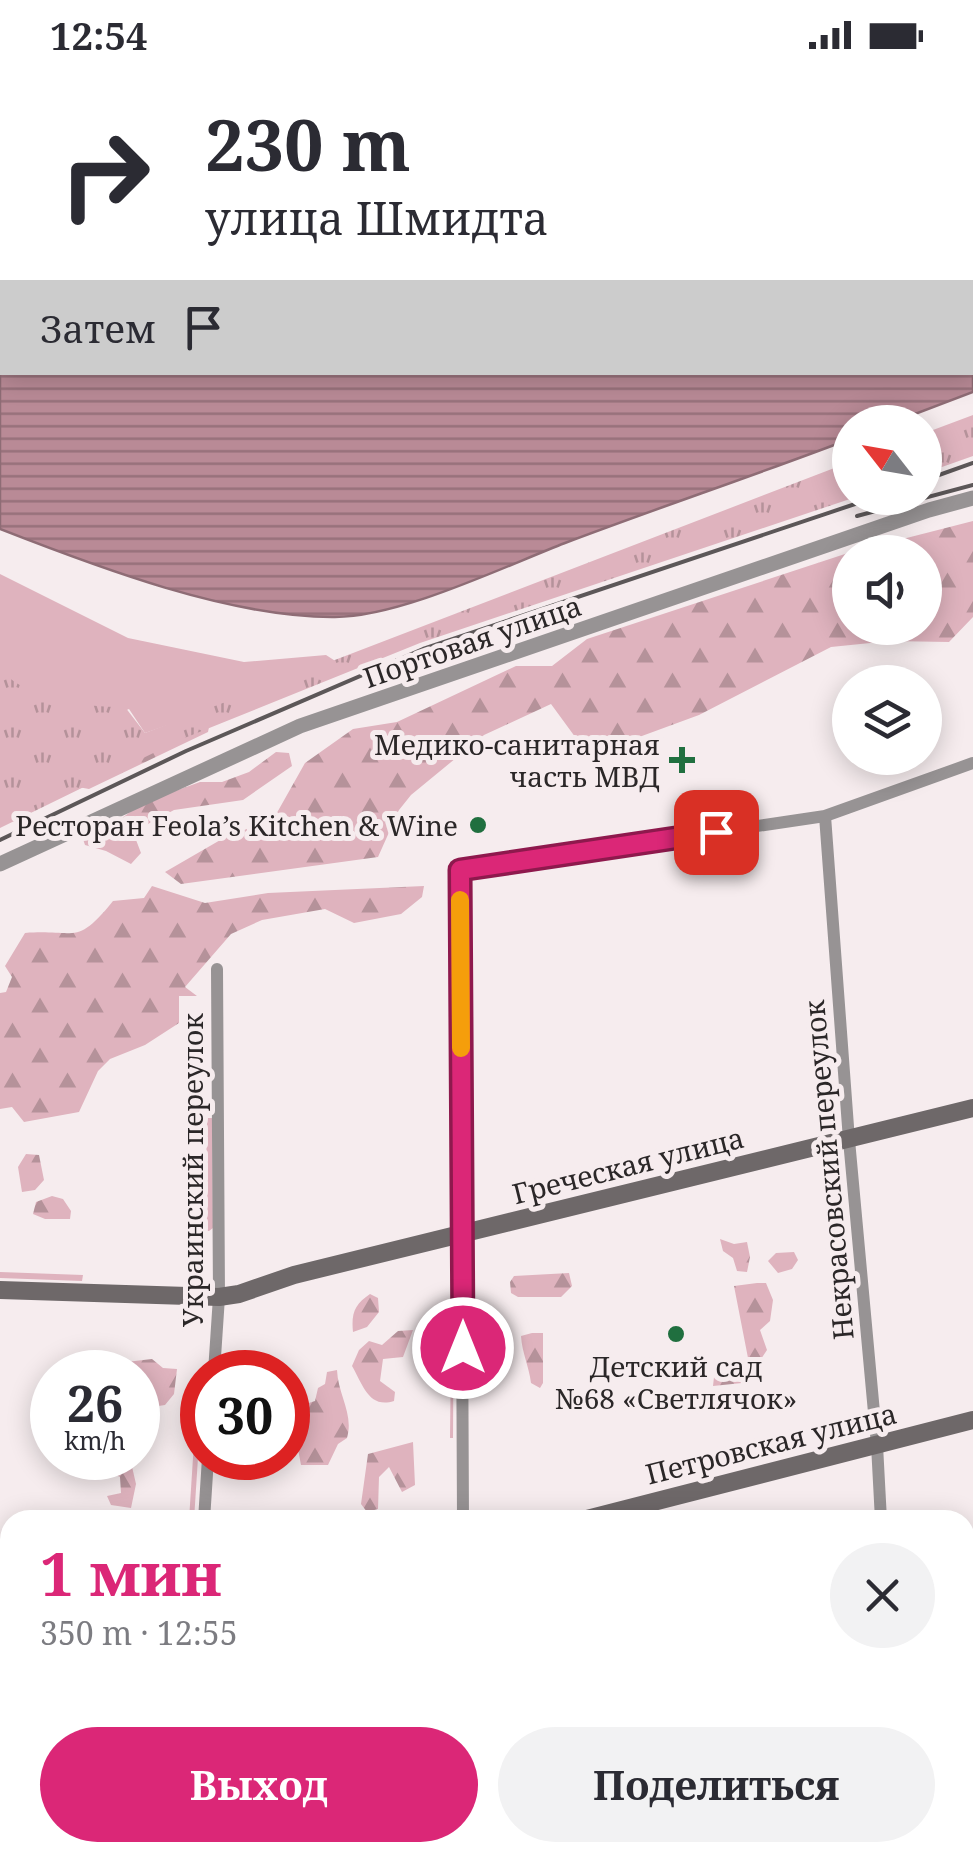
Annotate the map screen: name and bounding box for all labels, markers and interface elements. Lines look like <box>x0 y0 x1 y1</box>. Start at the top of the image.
text: 12:54 <box>50 9 147 61</box>
text: 230 m <box>205 96 411 192</box>
icon: right <box>40 110 170 240</box>
text: улица Шмидта <box>205 187 549 248</box>
icon: arrive <box>176 300 231 355</box>
text: Затем <box>40 302 156 354</box>
north arrow <box>832 405 942 515</box>
map controls <box>832 405 942 775</box>
button: sound <box>832 535 942 645</box>
street label: Портовая улица <box>358 586 586 696</box>
button: layers <box>832 665 942 775</box>
place label: Медико-санитарная часть МВД <box>374 725 660 795</box>
marker: Медико-санитарная часть МВД <box>669 747 695 773</box>
pin <box>674 790 759 875</box>
icon: arrive <box>689 805 744 860</box>
place label: Ресторан Feola’s Kitchen & Wine <box>15 806 458 844</box>
marker: Ресторан Feola’s Kitchen & Wine <box>467 814 489 836</box>
street label: Некрасовский переулок <box>794 998 862 1341</box>
street label: Украинский переулок <box>173 1013 211 1327</box>
street label: Греческая улица <box>508 1118 748 1212</box>
position arrow <box>411 1296 515 1400</box>
marker: Детский сад №68 «Светлячок» <box>665 1323 687 1345</box>
place label: Детский сад №68 «Светлячок» <box>555 1347 797 1417</box>
speed limit sign: 30 <box>180 1350 310 1480</box>
text: 26 <box>67 1369 123 1437</box>
street label: Петровская улица <box>642 1393 900 1493</box>
text: km/h <box>64 1423 126 1457</box>
text: 1 мин <box>40 1532 222 1614</box>
button: close <box>830 1543 935 1648</box>
text: 350 m · 12:55 <box>40 1611 238 1654</box>
button: Выход <box>40 1727 478 1842</box>
button: Поделиться <box>498 1727 935 1842</box>

